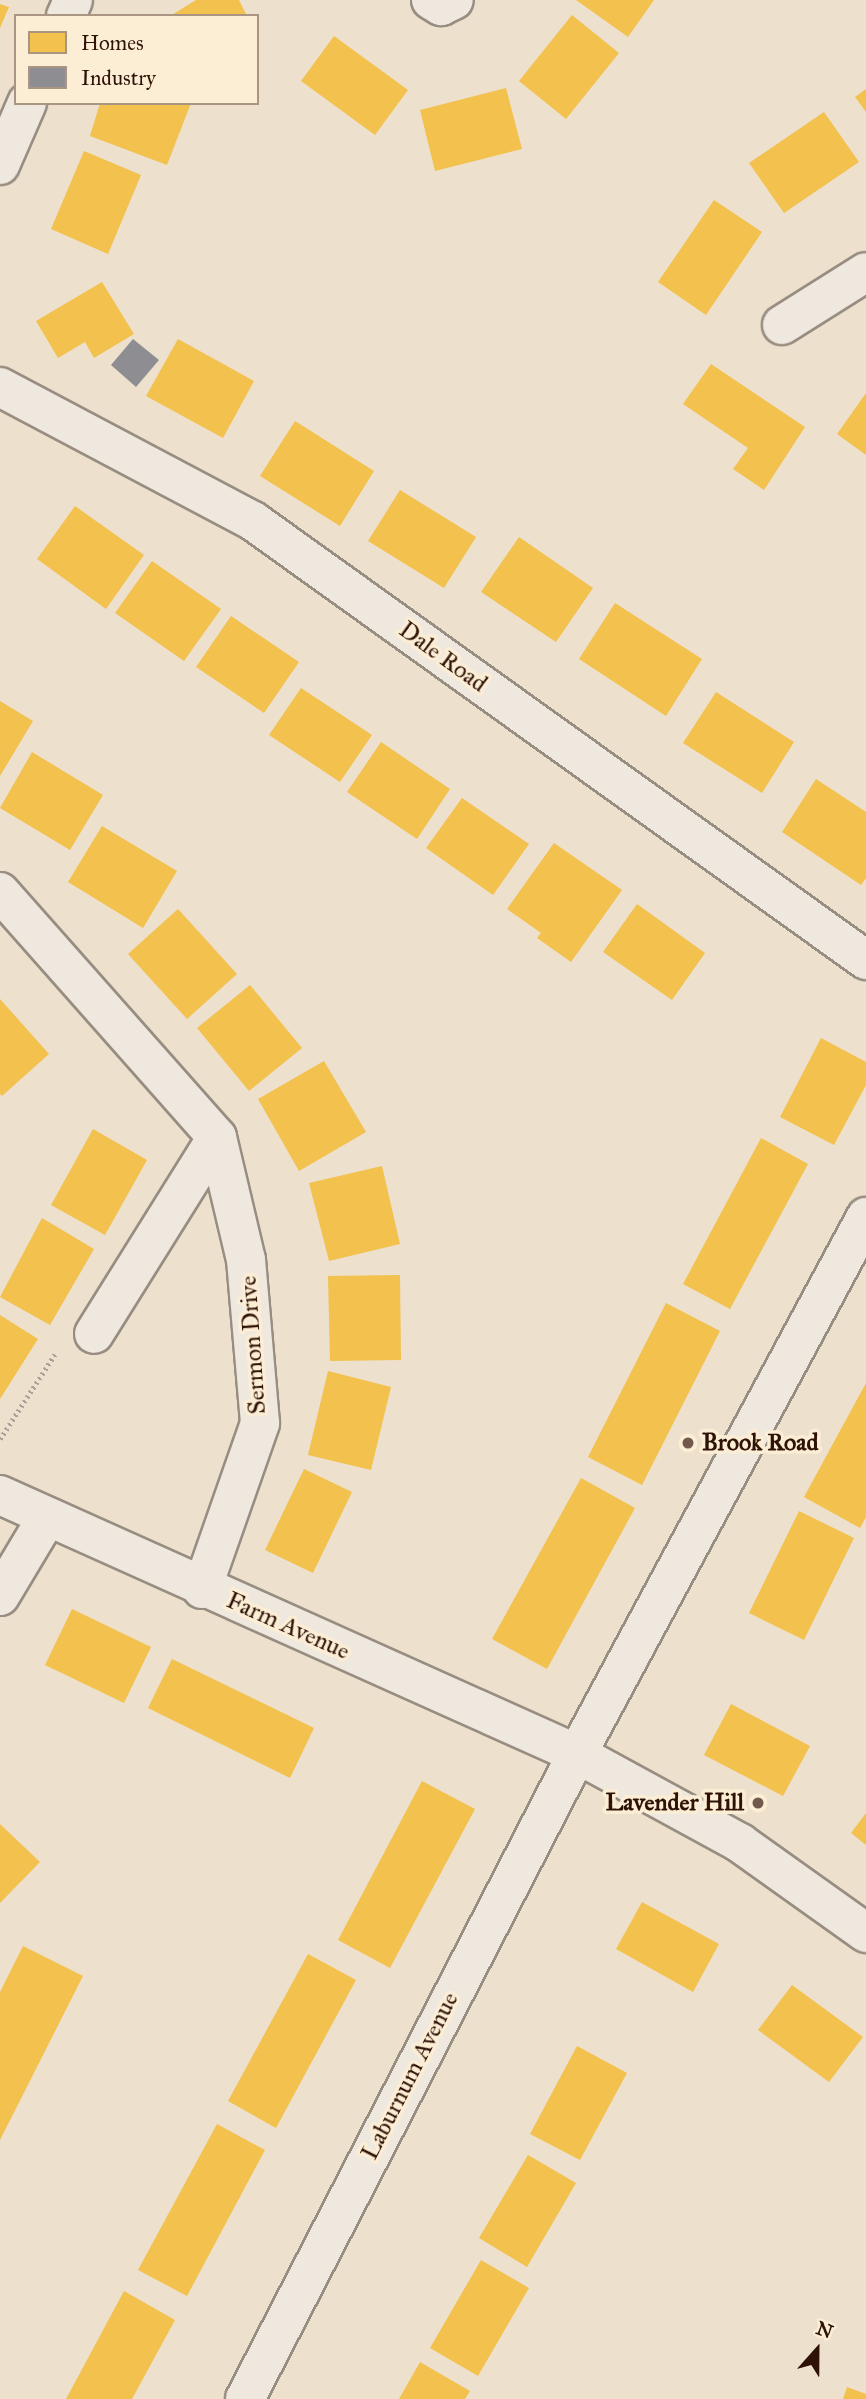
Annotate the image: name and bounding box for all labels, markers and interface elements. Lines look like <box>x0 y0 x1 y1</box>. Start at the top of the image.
legend <box>14 14 259 105</box>
text: Homes <box>81 30 144 56</box>
text: Industry <box>81 65 156 91</box>
street label: Dale Road <box>393 615 493 699</box>
street label: Sermon Drive <box>234 1275 272 1415</box>
place label: Brook Road <box>702 1429 819 1457</box>
marker: Brook Road <box>680 1435 696 1451</box>
street label: Farm Avenue <box>222 1586 354 1666</box>
place label: Lavender Hill <box>606 1789 744 1817</box>
marker: Lavender Hill <box>750 1795 766 1811</box>
street label: Laburnum Avenue <box>355 1987 465 2165</box>
north arrow <box>782 2315 852 2385</box>
text: N <box>813 2316 836 2344</box>

